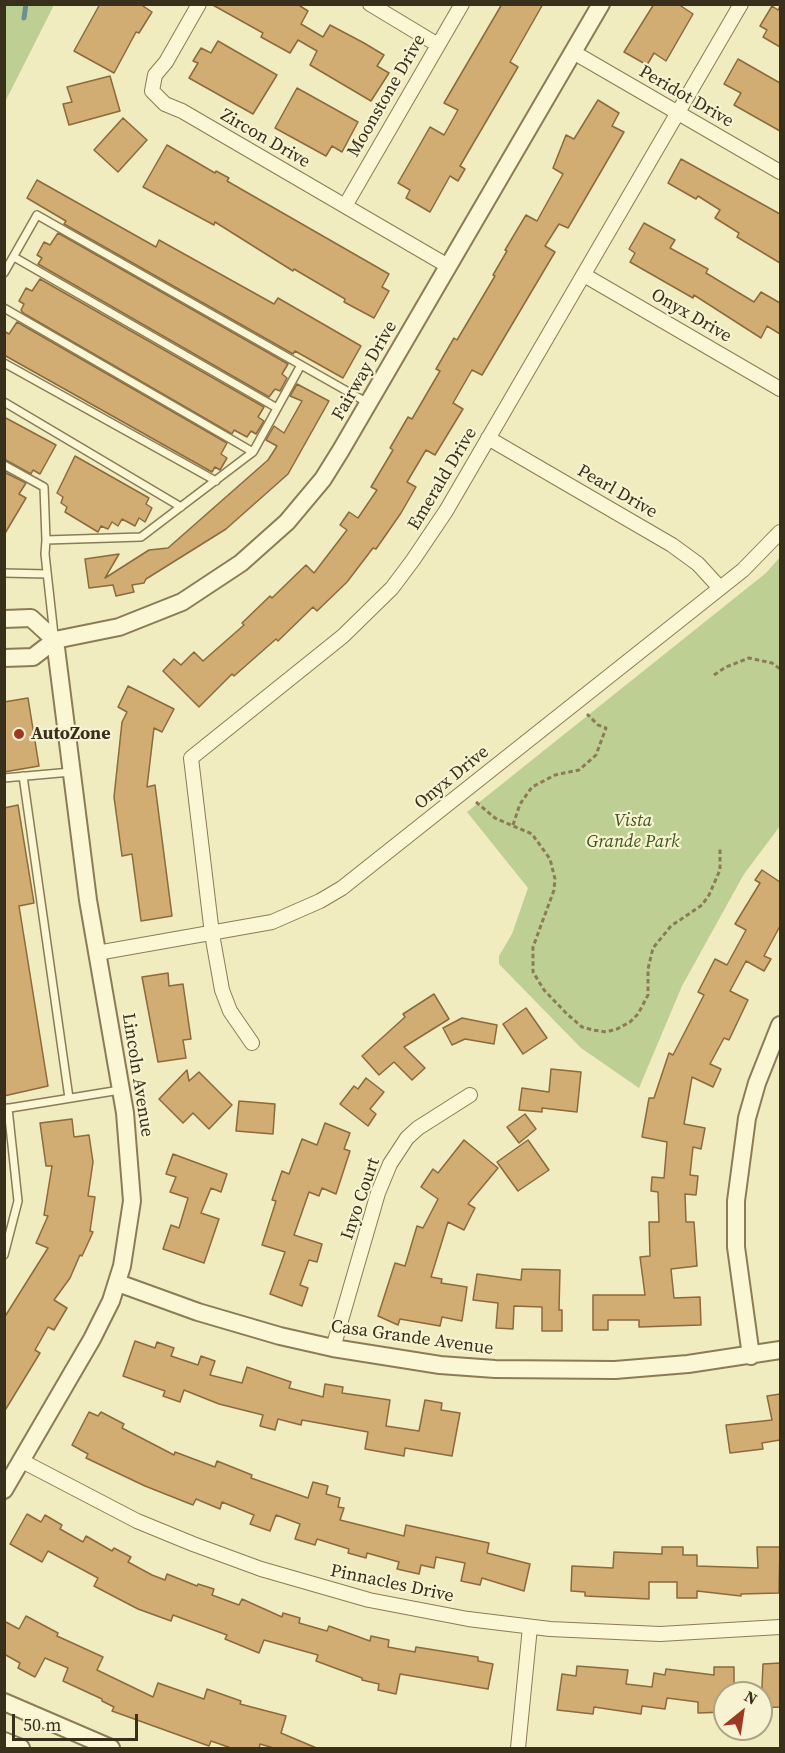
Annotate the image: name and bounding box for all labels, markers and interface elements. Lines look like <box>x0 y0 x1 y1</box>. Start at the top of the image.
street label: Moonstone Drive <box>343 31 431 161</box>
street label: Peridot Drive <box>635 61 737 133</box>
street label: Zircon Drive <box>216 105 314 173</box>
street label: Onyx Drive <box>647 284 735 348</box>
street label: Fairway Drive <box>328 317 402 425</box>
street label: Emerald Drive <box>404 424 482 534</box>
street label: Pearl Drive <box>573 460 661 524</box>
place label: AutoZone <box>31 723 111 745</box>
marker: AutoZone <box>12 727 26 741</box>
street label: Onyx Drive <box>410 741 494 815</box>
park label: Vista Grande Park <box>586 810 680 852</box>
street label: Lincoln Avenue <box>117 1012 157 1138</box>
street label: Inyo Court <box>337 1155 385 1243</box>
street label: Casa Grande Avenue <box>329 1316 495 1360</box>
street label: Pinnacles Drive <box>328 1560 456 1608</box>
north arrow <box>713 1681 773 1741</box>
text: N <box>740 1685 762 1710</box>
scale bar <box>15 1702 141 1740</box>
text: 50 m <box>23 1712 61 1737</box>

